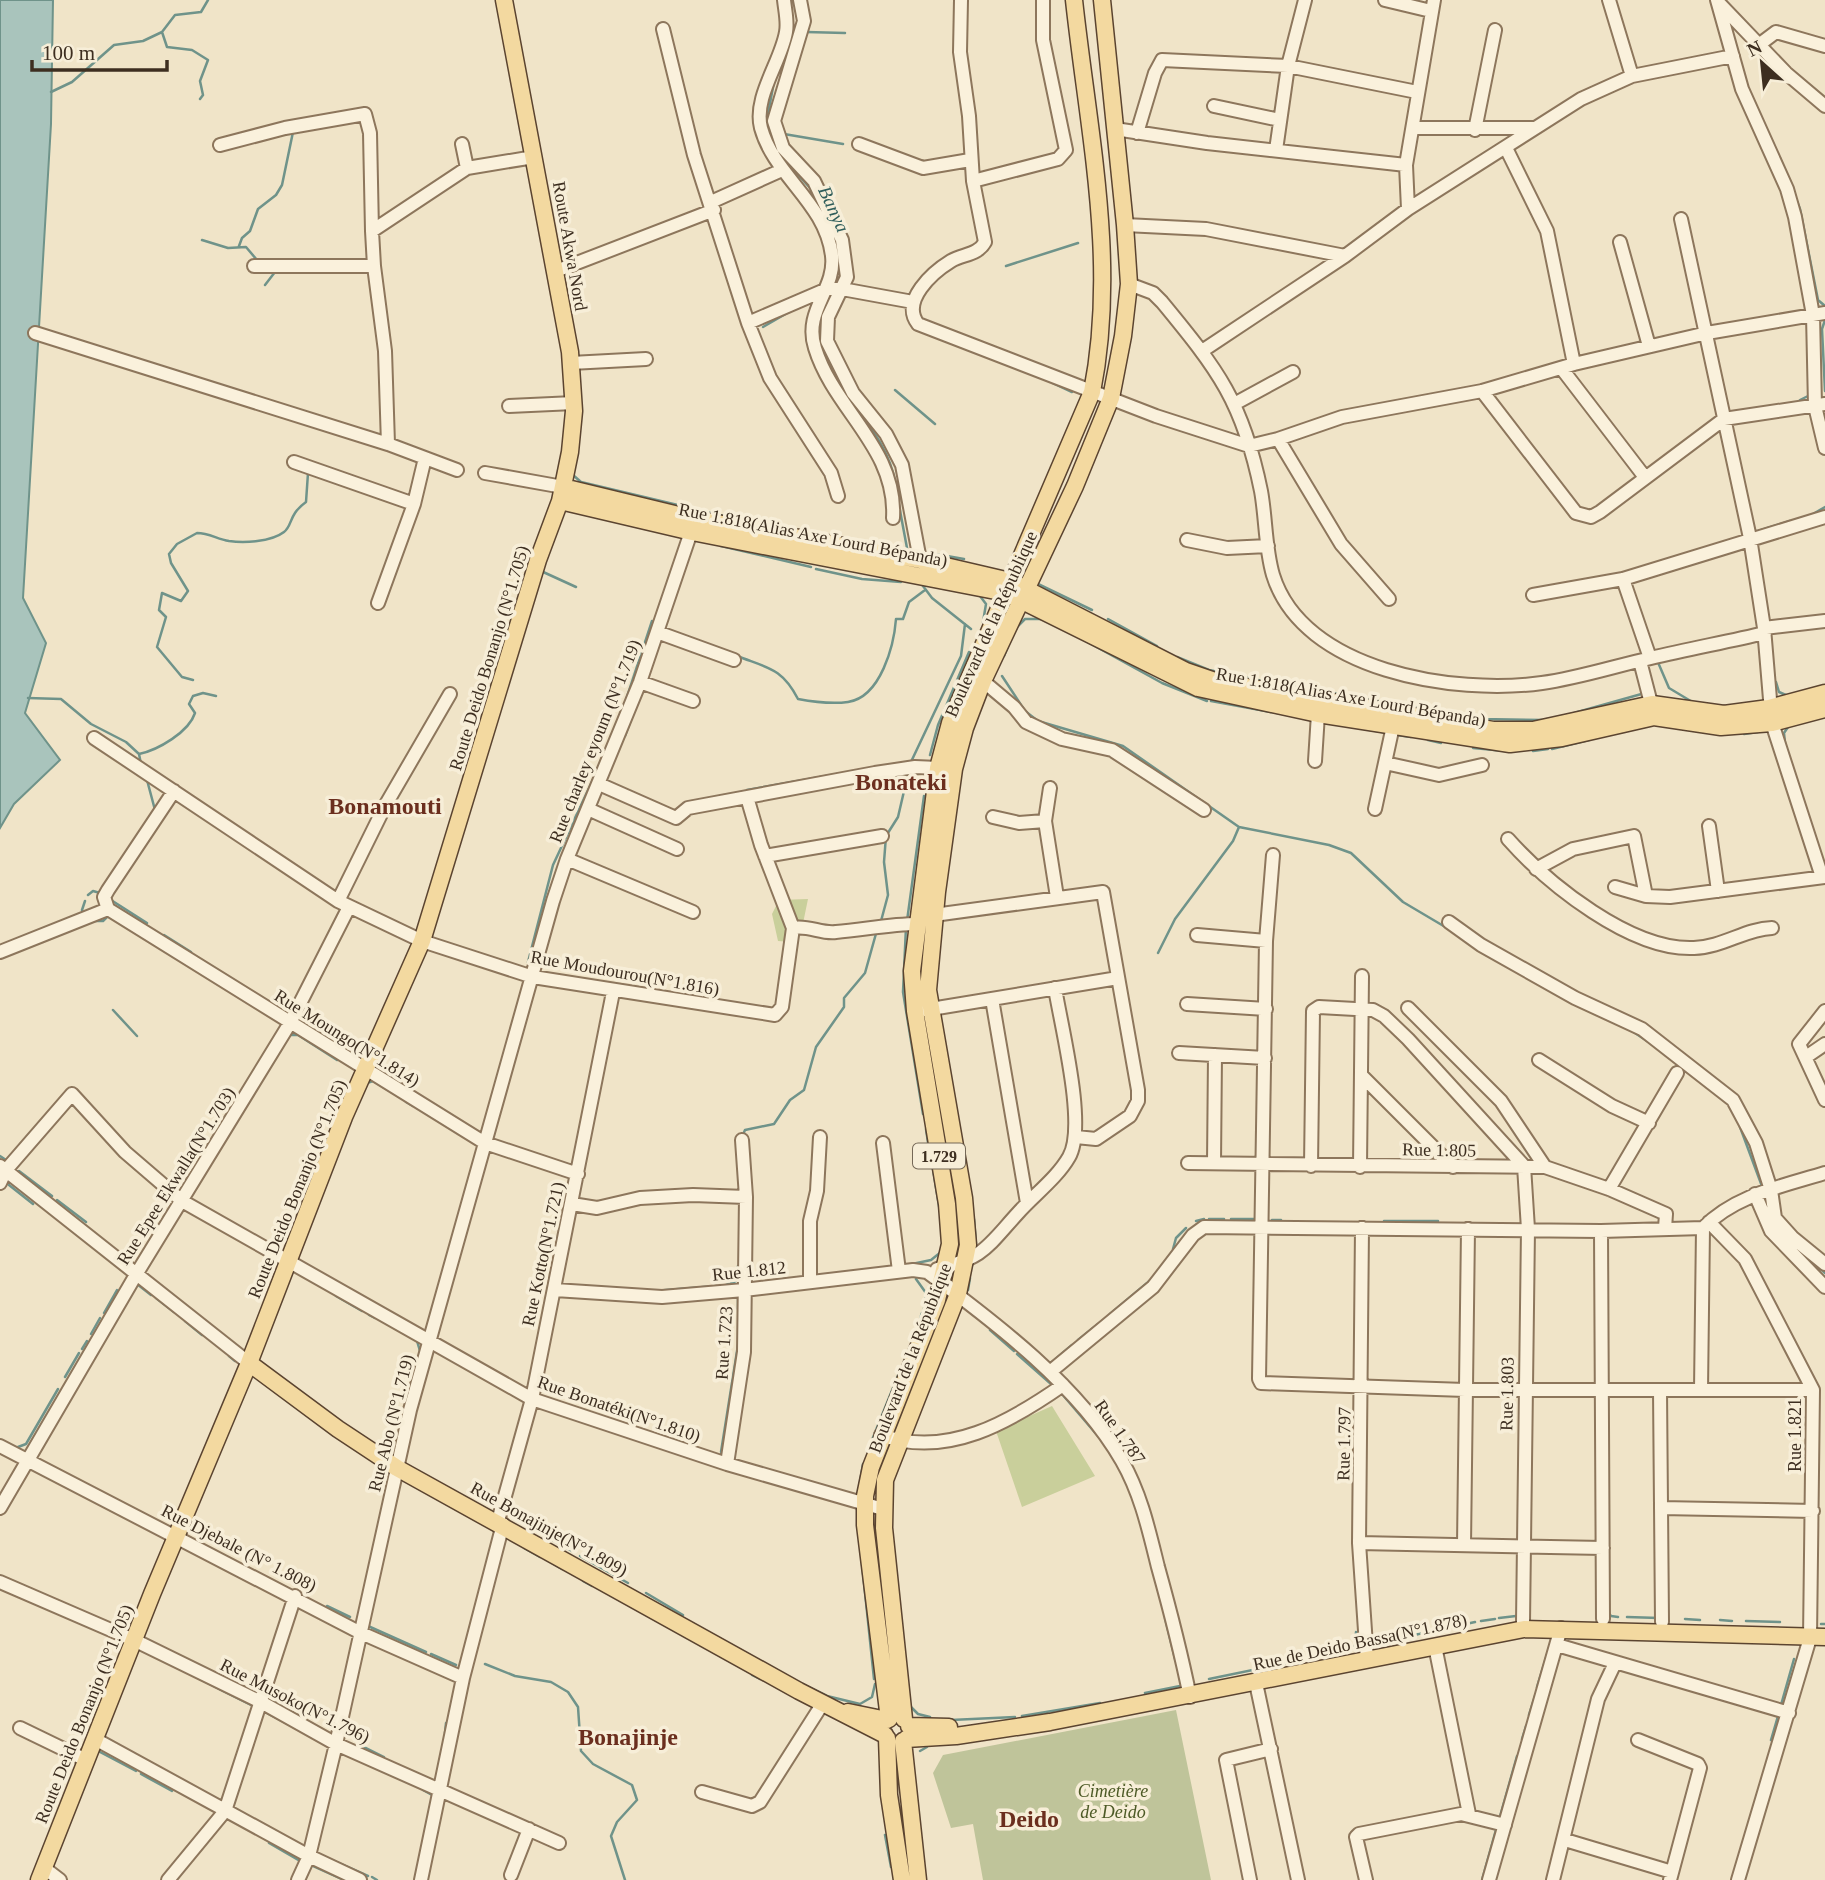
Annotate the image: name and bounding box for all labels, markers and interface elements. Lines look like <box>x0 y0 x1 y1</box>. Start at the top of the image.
scale bar <box>32 28 166 72</box>
north arrow <box>1727 28 1797 98</box>
text: N <box>1744 36 1766 61</box>
text: 100 m <box>42 41 95 65</box>
street label: Route Akwa Nord <box>549 180 591 312</box>
water label: Banya <box>814 183 854 235</box>
street label: Rue 1.818(Alias Axe Lourd Bépanda) <box>677 499 949 572</box>
street label: Boulevard de la République <box>941 528 1041 720</box>
street label: Route Deido Bonanjo (N°1.705) <box>445 543 534 773</box>
street label: Rue charley eyoum (N°1.719) <box>545 637 646 846</box>
street label: Rue 1.818(Alias Axe Lourd Bépanda) <box>1214 663 1487 732</box>
district label: Bonateki <box>855 769 947 795</box>
district label: Bonamouti <box>328 793 442 819</box>
street label: Rue Moudourou(N°1.816) <box>529 947 721 1000</box>
street label: Rue Moungo(N°1.814) <box>270 985 423 1092</box>
street label: Route Deido Bonanjo (N°1.705) <box>244 1077 351 1302</box>
street label: Rue Epee Ekwalla(N°1.703) <box>113 1084 240 1269</box>
street label: Rue 1.805 <box>1402 1139 1476 1161</box>
road number: 1.729 <box>913 1144 965 1168</box>
street label: Rue Kotto(N°1.721) <box>518 1180 569 1328</box>
street label: Rue 1.812 <box>711 1257 787 1285</box>
street label: Boulevard de la République <box>865 1260 955 1456</box>
street label: Rue 1.723 <box>711 1305 737 1381</box>
street label: Rue Abo (N°1.719) <box>364 1352 419 1494</box>
street label: Rue 1.803 <box>1496 1357 1518 1431</box>
street label: Rue Bonatéki(N°1.810) <box>534 1372 703 1447</box>
street label: Rue 1.787 <box>1091 1396 1149 1468</box>
street label: Rue 1.821 <box>1785 1398 1805 1472</box>
street label: Rue 1.797 <box>1333 1407 1355 1481</box>
street label: Rue Bonajinje(N°1.809) <box>467 1478 631 1581</box>
street label: Rue Djebale (N° 1.808) <box>158 1500 320 1597</box>
street label: Route Deido Bonanjo (N°1.705) <box>31 1602 138 1827</box>
street label: Rue de Deido Bassa(N°1.878) <box>1251 1610 1469 1675</box>
street label: Rue Musoko(N°1.796) <box>216 1655 373 1748</box>
district label: Bonajinje <box>578 1724 678 1750</box>
park label: Cimetière de Deido <box>1078 1781 1148 1822</box>
district label: Deido <box>999 1806 1059 1832</box>

